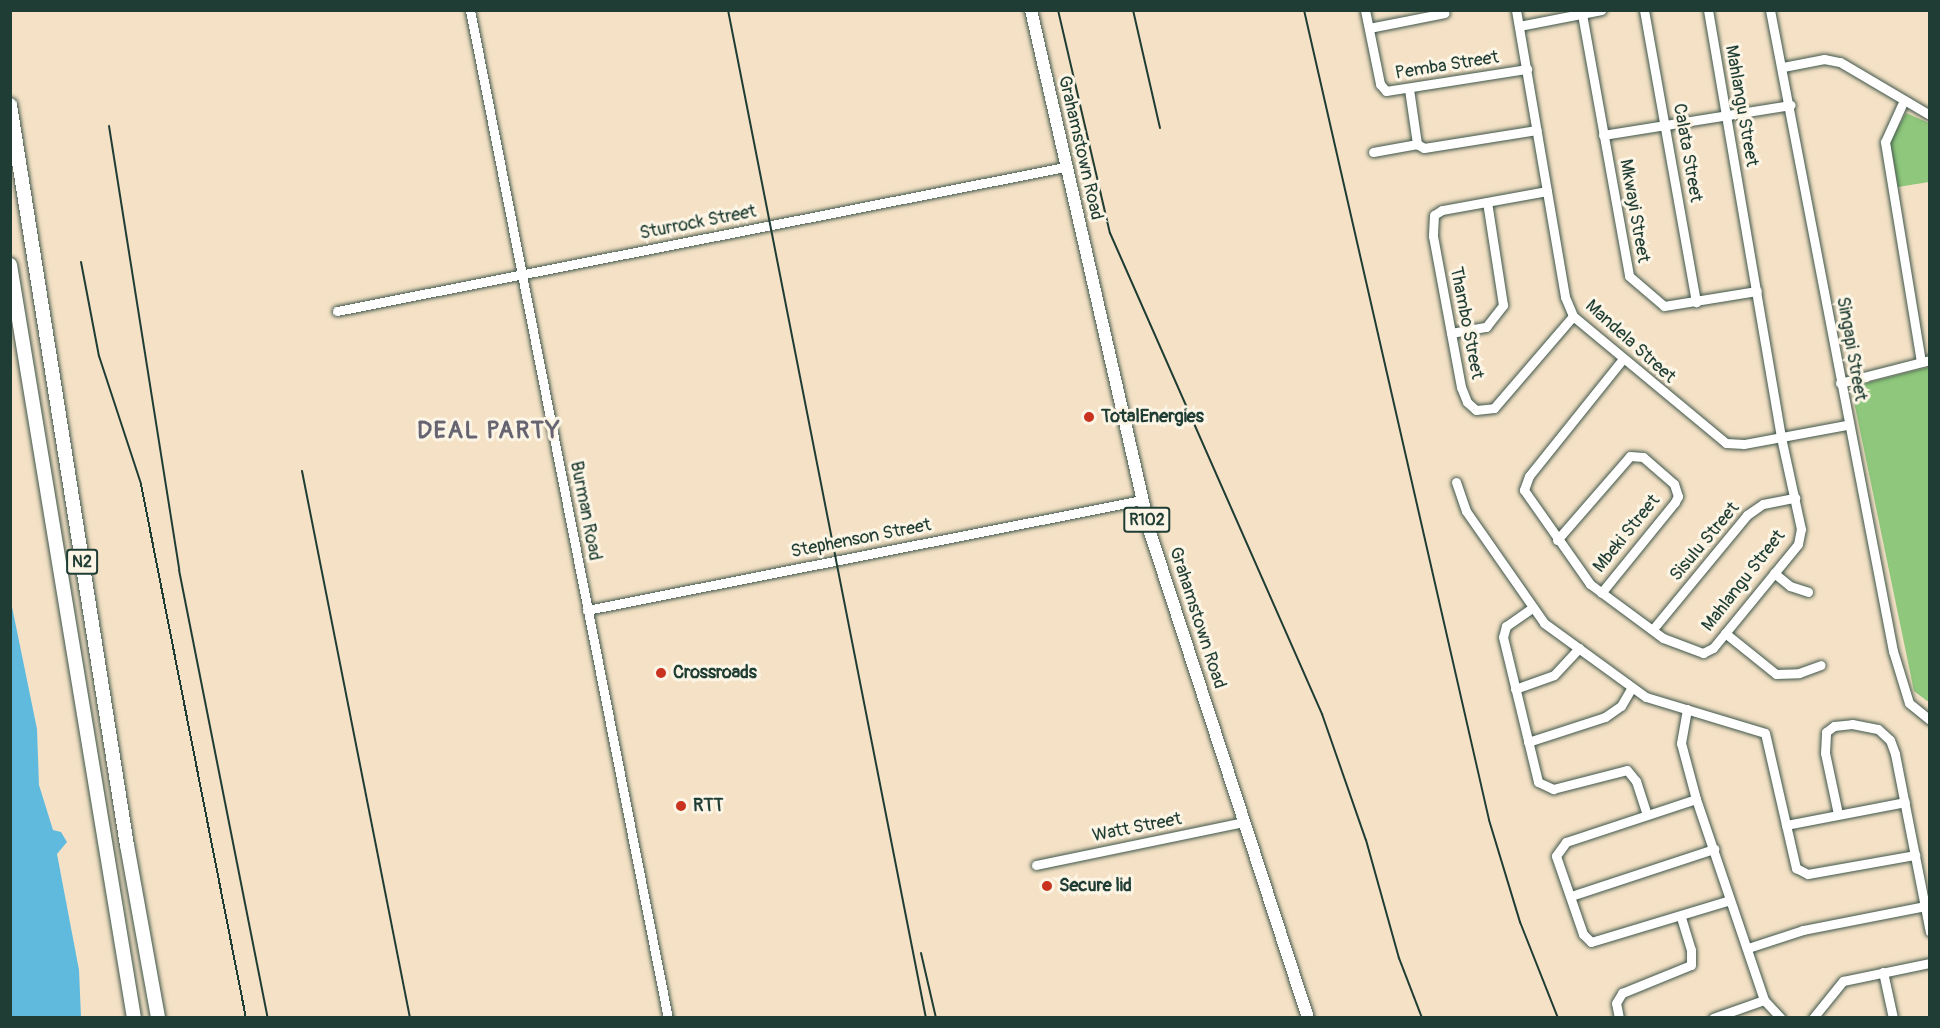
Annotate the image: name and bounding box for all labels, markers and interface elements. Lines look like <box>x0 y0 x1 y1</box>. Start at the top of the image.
street label: Mahlangu Street <box>1720 44 1762 168</box>
street label: Pemba Street <box>1394 47 1500 85</box>
street label: Grahamstown Road <box>1053 74 1107 222</box>
street label: Calata Street <box>1668 102 1706 204</box>
street label: Mkwayi Street <box>1614 158 1654 264</box>
street label: Sturrock Street <box>638 201 758 245</box>
street label: Thambo Street <box>1445 265 1487 381</box>
street label: Singapi Street <box>1831 295 1871 403</box>
street label: Mandela Street <box>1580 296 1680 388</box>
place label: TotalEnergies <box>1101 406 1204 428</box>
marker: TotalEnergies <box>1082 410 1096 424</box>
district label: DEAL PARTY <box>417 417 561 445</box>
street label: Burman Road <box>565 459 605 563</box>
street label: Mbeki Street <box>1589 491 1665 577</box>
street label: Sisulu Street <box>1666 498 1744 586</box>
road number: R102 <box>1123 507 1171 533</box>
street label: Stephenson Street <box>789 515 933 563</box>
street label: Mahlangu Street <box>1698 526 1790 636</box>
street label: Grahamstown Road <box>1164 544 1230 692</box>
road number: N2 <box>66 549 98 575</box>
place label: Crossroads <box>673 662 757 684</box>
marker: Crossroads <box>654 666 668 680</box>
place label: RTT <box>693 795 723 817</box>
marker: RTT <box>674 799 688 813</box>
street label: Watt Street <box>1091 809 1183 847</box>
place label: Secure lid <box>1059 875 1132 897</box>
marker: Secure lid <box>1040 879 1054 893</box>

